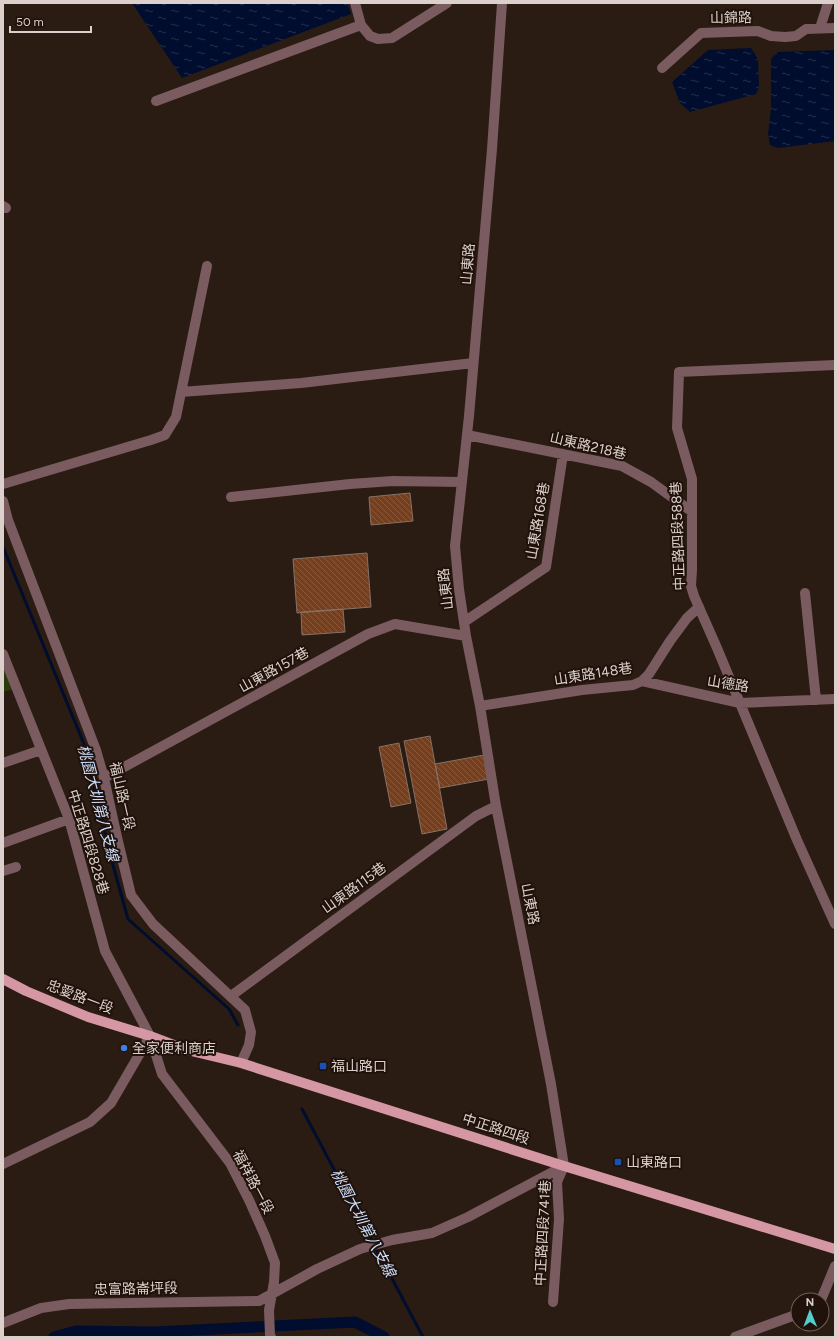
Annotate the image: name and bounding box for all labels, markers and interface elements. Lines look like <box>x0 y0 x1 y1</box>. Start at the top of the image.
scale bar <box>10 8 91 34</box>
street label: 山錦路 <box>710 9 752 27</box>
text: 50 m <box>16 15 44 29</box>
street label: 山東路 <box>458 242 478 286</box>
street label: 山東路218巷 <box>548 429 628 463</box>
street label: 山東路168巷 <box>523 481 553 561</box>
street label: 中正路四段588巷 <box>668 481 688 591</box>
street label: 山東路 <box>435 567 457 611</box>
street label: 山東路157巷 <box>236 644 312 696</box>
street label: 山東路148巷 <box>553 659 633 689</box>
street label: 山德路 <box>706 672 750 696</box>
water label: 桃園大圳第八支線 <box>74 743 123 865</box>
street label: 福山路一段 <box>106 760 138 832</box>
street label: 中正路四段828巷 <box>64 787 112 897</box>
street label: 山東路115巷 <box>318 859 390 917</box>
street label: 山東路 <box>518 882 542 926</box>
street label: 忠愛路一段 <box>44 977 116 1017</box>
place label: 全家便利商店 <box>132 1040 216 1057</box>
marker: 全家便利商店 <box>119 1043 129 1053</box>
place label: 福山路口 <box>331 1058 387 1075</box>
marker: 福山路口 <box>318 1061 328 1071</box>
street label: 中正路四段 <box>460 1110 532 1148</box>
street label: 福祥路一段 <box>229 1147 277 1217</box>
place label: 山東路口 <box>626 1154 682 1171</box>
marker: 山東路口 <box>613 1157 623 1167</box>
water label: 桃園大圳第八支線 <box>327 1166 400 1282</box>
street label: 中正路四段741巷 <box>532 1180 554 1286</box>
street label: 忠富路崙坪段 <box>94 1280 178 1298</box>
north arrow <box>790 1292 830 1332</box>
text: N <box>805 1296 814 1309</box>

